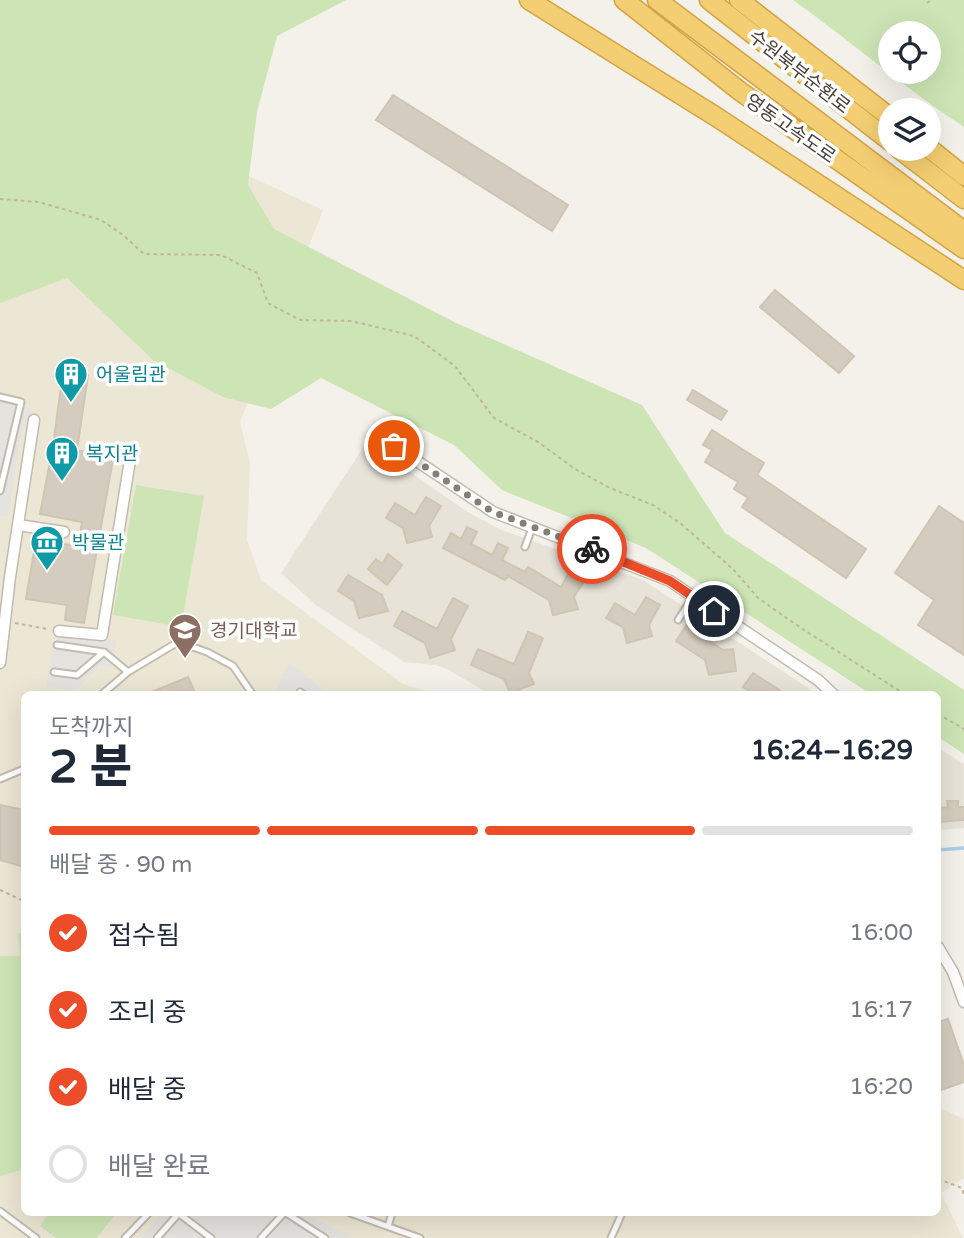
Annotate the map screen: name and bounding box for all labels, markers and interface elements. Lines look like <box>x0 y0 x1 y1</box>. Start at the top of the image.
map controls <box>878 21 941 161</box>
button: locate <box>878 21 941 84</box>
street label: 수원북부순환로 <box>744 25 854 118</box>
street label: 영동고속도로 <box>741 90 840 168</box>
button: layers <box>878 98 941 161</box>
building icon: 어울림관 <box>52 355 90 404</box>
place label: 어울림관 <box>96 364 166 386</box>
pin <box>364 416 424 476</box>
icon: bag <box>375 427 413 465</box>
building icon: 복지관 <box>43 434 81 483</box>
place label: 복지관 <box>86 443 138 465</box>
courier <box>557 514 627 584</box>
museum icon: 박물관 <box>28 523 66 572</box>
icon: bike <box>573 530 611 568</box>
place label: 박물관 <box>72 532 124 554</box>
pin <box>684 581 744 641</box>
icon: home <box>695 592 733 630</box>
school or university icon: 경기대학교 <box>166 611 204 660</box>
place label: 경기대학교 <box>210 620 297 642</box>
text: 도착까지 <box>49 714 134 742</box>
text: 16:24–16:29 <box>751 735 913 766</box>
text: 2 분 <box>49 740 132 795</box>
text: 배달 중 · 90 m <box>49 851 192 879</box>
icon: check <box>49 914 87 952</box>
text: 16:00 <box>849 919 913 947</box>
text: 접수됨 <box>108 920 180 951</box>
icon: check <box>49 991 87 1029</box>
text: 16:17 <box>849 996 913 1024</box>
text: 조리 중 <box>108 997 187 1028</box>
icon: check <box>49 1068 87 1106</box>
text: 16:20 <box>849 1073 913 1101</box>
text: 배달 중 <box>108 1074 187 1105</box>
text: 배달 완료 <box>108 1151 210 1182</box>

